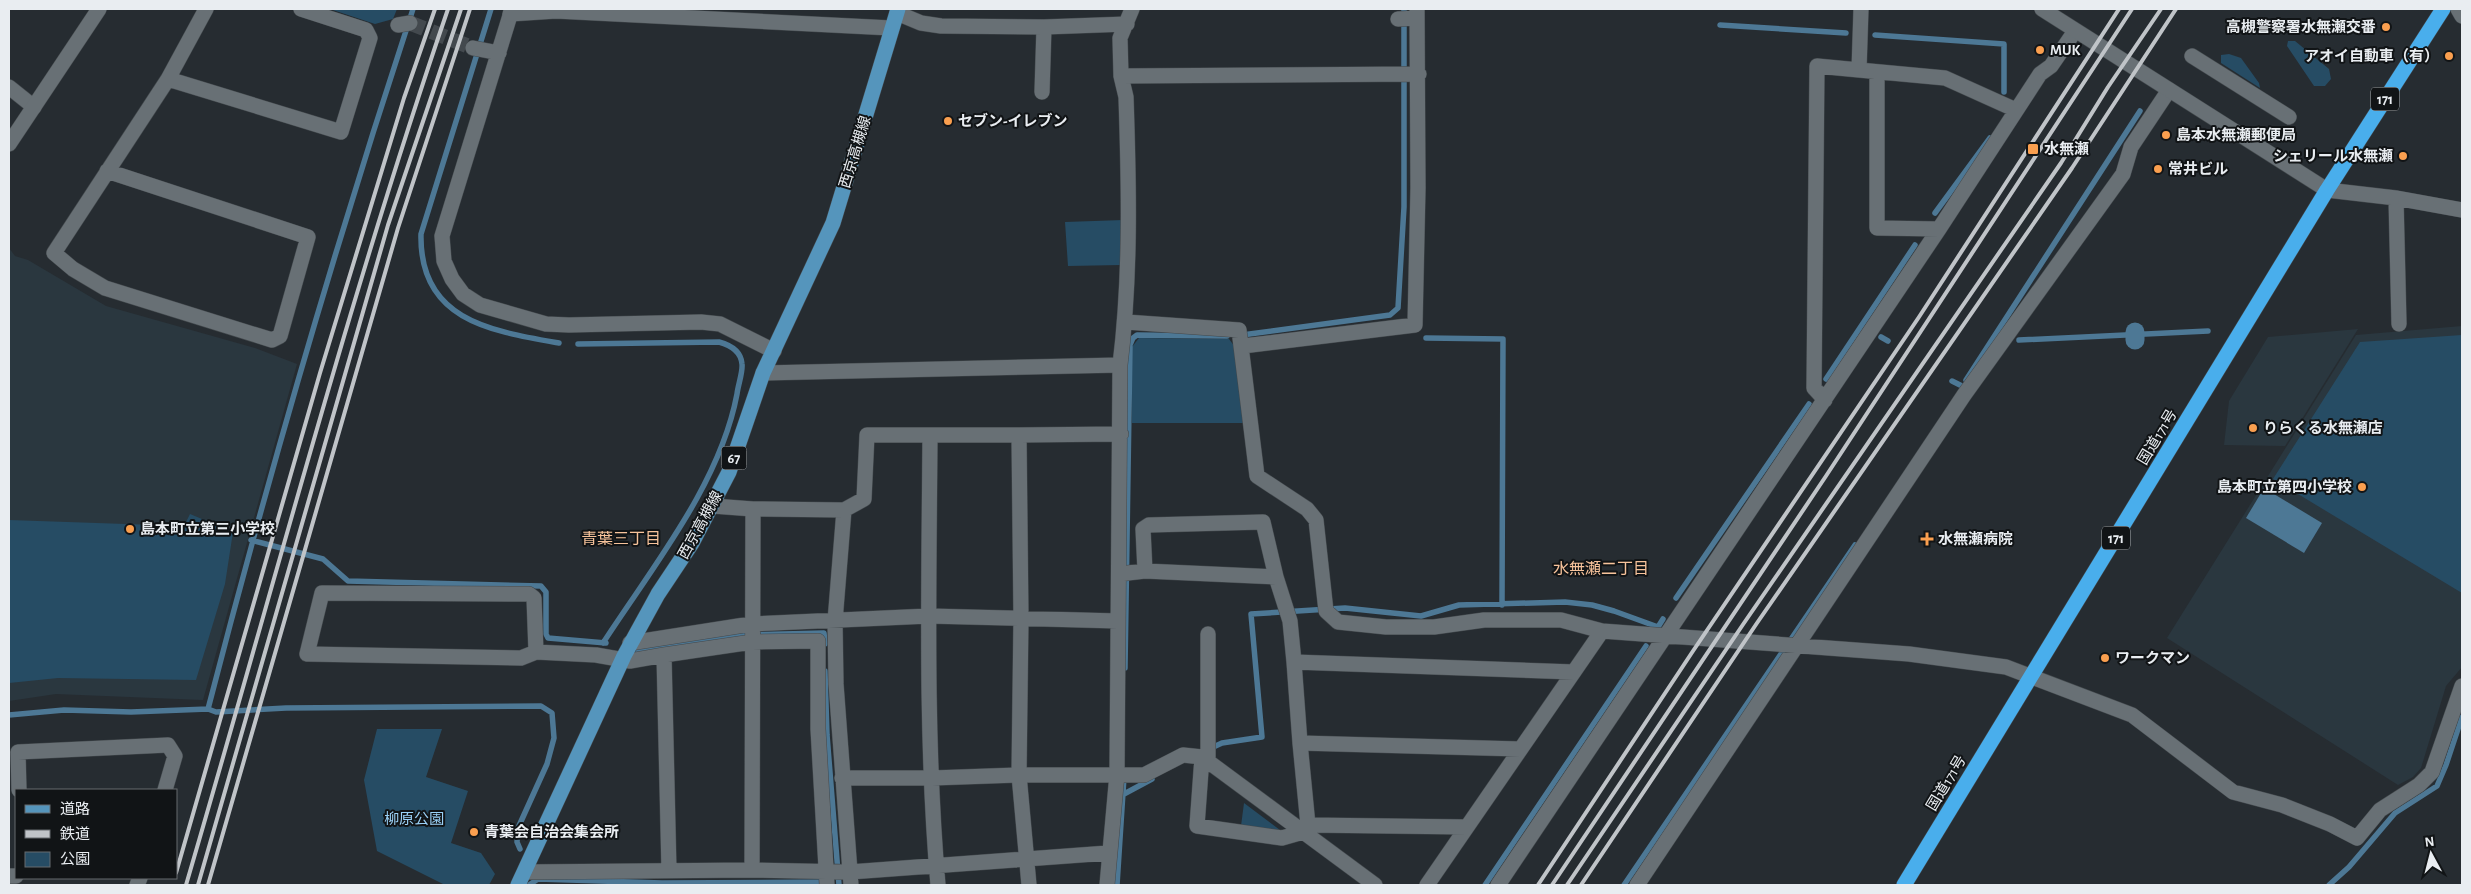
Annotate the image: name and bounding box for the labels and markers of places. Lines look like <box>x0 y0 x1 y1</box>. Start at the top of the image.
place label: 高槻警察署水無瀬交番 <box>2226 19 2376 35</box>
marker: 高槻警察署水無瀬交番 <box>2380 21 2392 33</box>
place label: MUK <box>2050 43 2081 58</box>
marker: MUK <box>2034 44 2046 56</box>
place label: アオイ自動車（有） <box>2304 48 2439 64</box>
marker: アオイ自動車（有） <box>2443 50 2455 62</box>
place label: セブン-イレブン <box>958 112 1068 129</box>
marker: セブン-イレブン <box>942 115 954 127</box>
place label: 島本水無瀬郵便局 <box>2176 126 2296 143</box>
marker: 島本水無瀬郵便局 <box>2160 129 2172 141</box>
place label: 水無瀬 <box>2044 141 2089 157</box>
marker: 水無瀬 <box>2026 142 2040 156</box>
place label: シェリール水無瀬 <box>2273 148 2393 164</box>
marker: シェリール水無瀬 <box>2397 150 2409 162</box>
place label: 常井ビル <box>2168 160 2228 177</box>
marker: 常井ビル <box>2152 163 2164 175</box>
place label: りらくる水無瀬店 <box>2263 420 2383 436</box>
marker: りらくる水無瀬店 <box>2247 422 2259 434</box>
place label: 島本町立第四小学校 <box>2217 478 2352 495</box>
marker: 島本町立第四小学校 <box>2356 481 2368 493</box>
place label: 島本町立第三小学校 <box>140 520 275 537</box>
marker: 島本町立第三小学校 <box>124 523 136 535</box>
place label: 水無瀬病院 <box>1938 531 2013 547</box>
marker: 水無瀬病院 <box>1920 532 1934 546</box>
place label: ワークマン <box>2115 650 2190 666</box>
marker: ワークマン <box>2099 652 2111 664</box>
place label: 青葉会自治会集会所 <box>484 824 619 840</box>
marker: 青葉会自治会集会所 <box>468 826 480 838</box>

